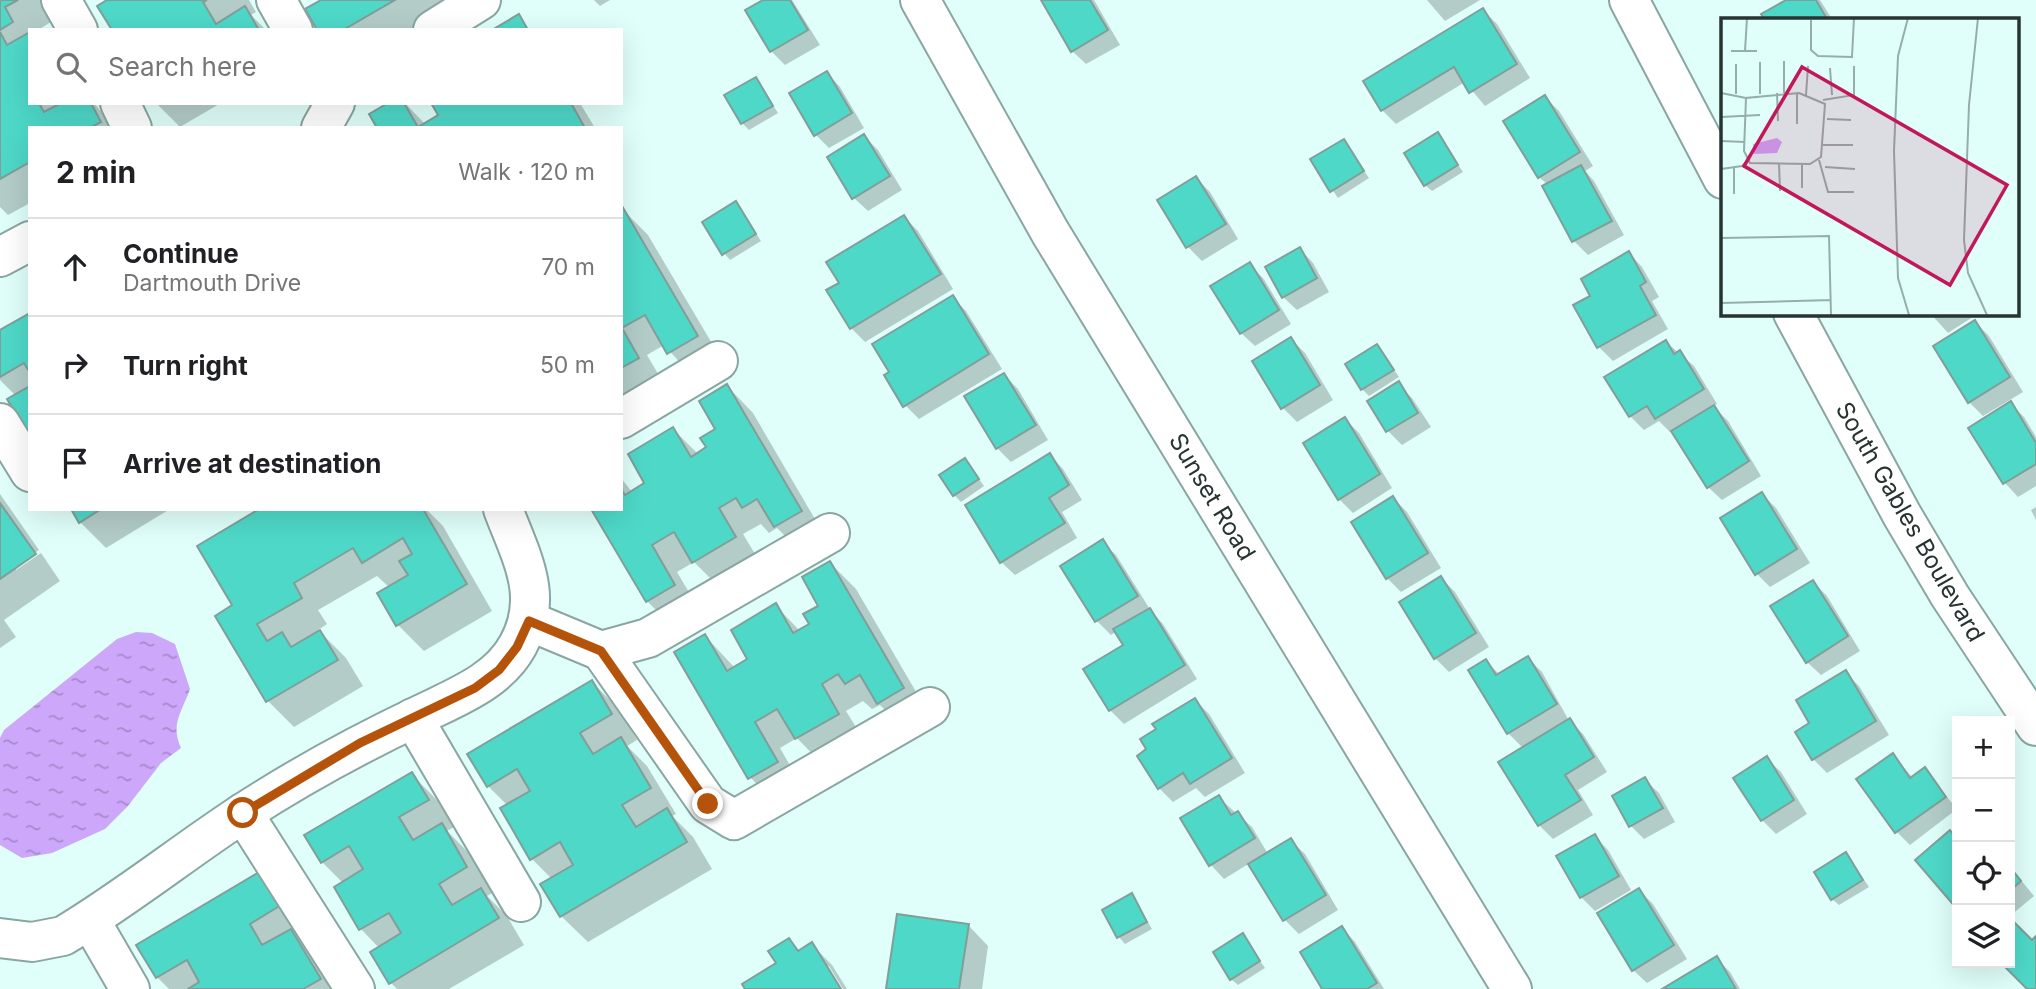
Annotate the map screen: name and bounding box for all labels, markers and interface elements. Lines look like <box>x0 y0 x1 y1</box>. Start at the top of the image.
inset map <box>1721 18 2018 315</box>
search box <box>28 28 623 105</box>
icon: search <box>52 48 90 86</box>
text: Search here <box>108 51 257 82</box>
text: 2 min <box>56 154 136 190</box>
text: Walk · 120 m <box>458 158 595 186</box>
text: Continue <box>123 238 239 269</box>
icon: ahead <box>56 248 94 286</box>
text: 70 m <box>541 253 595 281</box>
text: Dartmouth Drive <box>123 269 301 297</box>
icon: right <box>56 346 94 384</box>
text: Turn right <box>123 350 248 381</box>
text: 50 m <box>540 351 595 379</box>
street label: South Gables Boulevard <box>1830 397 1991 647</box>
street label: Sunset Road <box>1163 428 1262 565</box>
icon: arrive <box>56 444 94 482</box>
text: Arrive at destination <box>123 448 382 479</box>
map controls <box>1952 716 2015 968</box>
button: + <box>1952 716 2015 779</box>
button: − <box>1952 779 2015 842</box>
route end <box>692 788 723 819</box>
route start <box>227 797 258 828</box>
button: locate <box>1952 842 2015 905</box>
button: layers <box>1952 905 2015 968</box>

